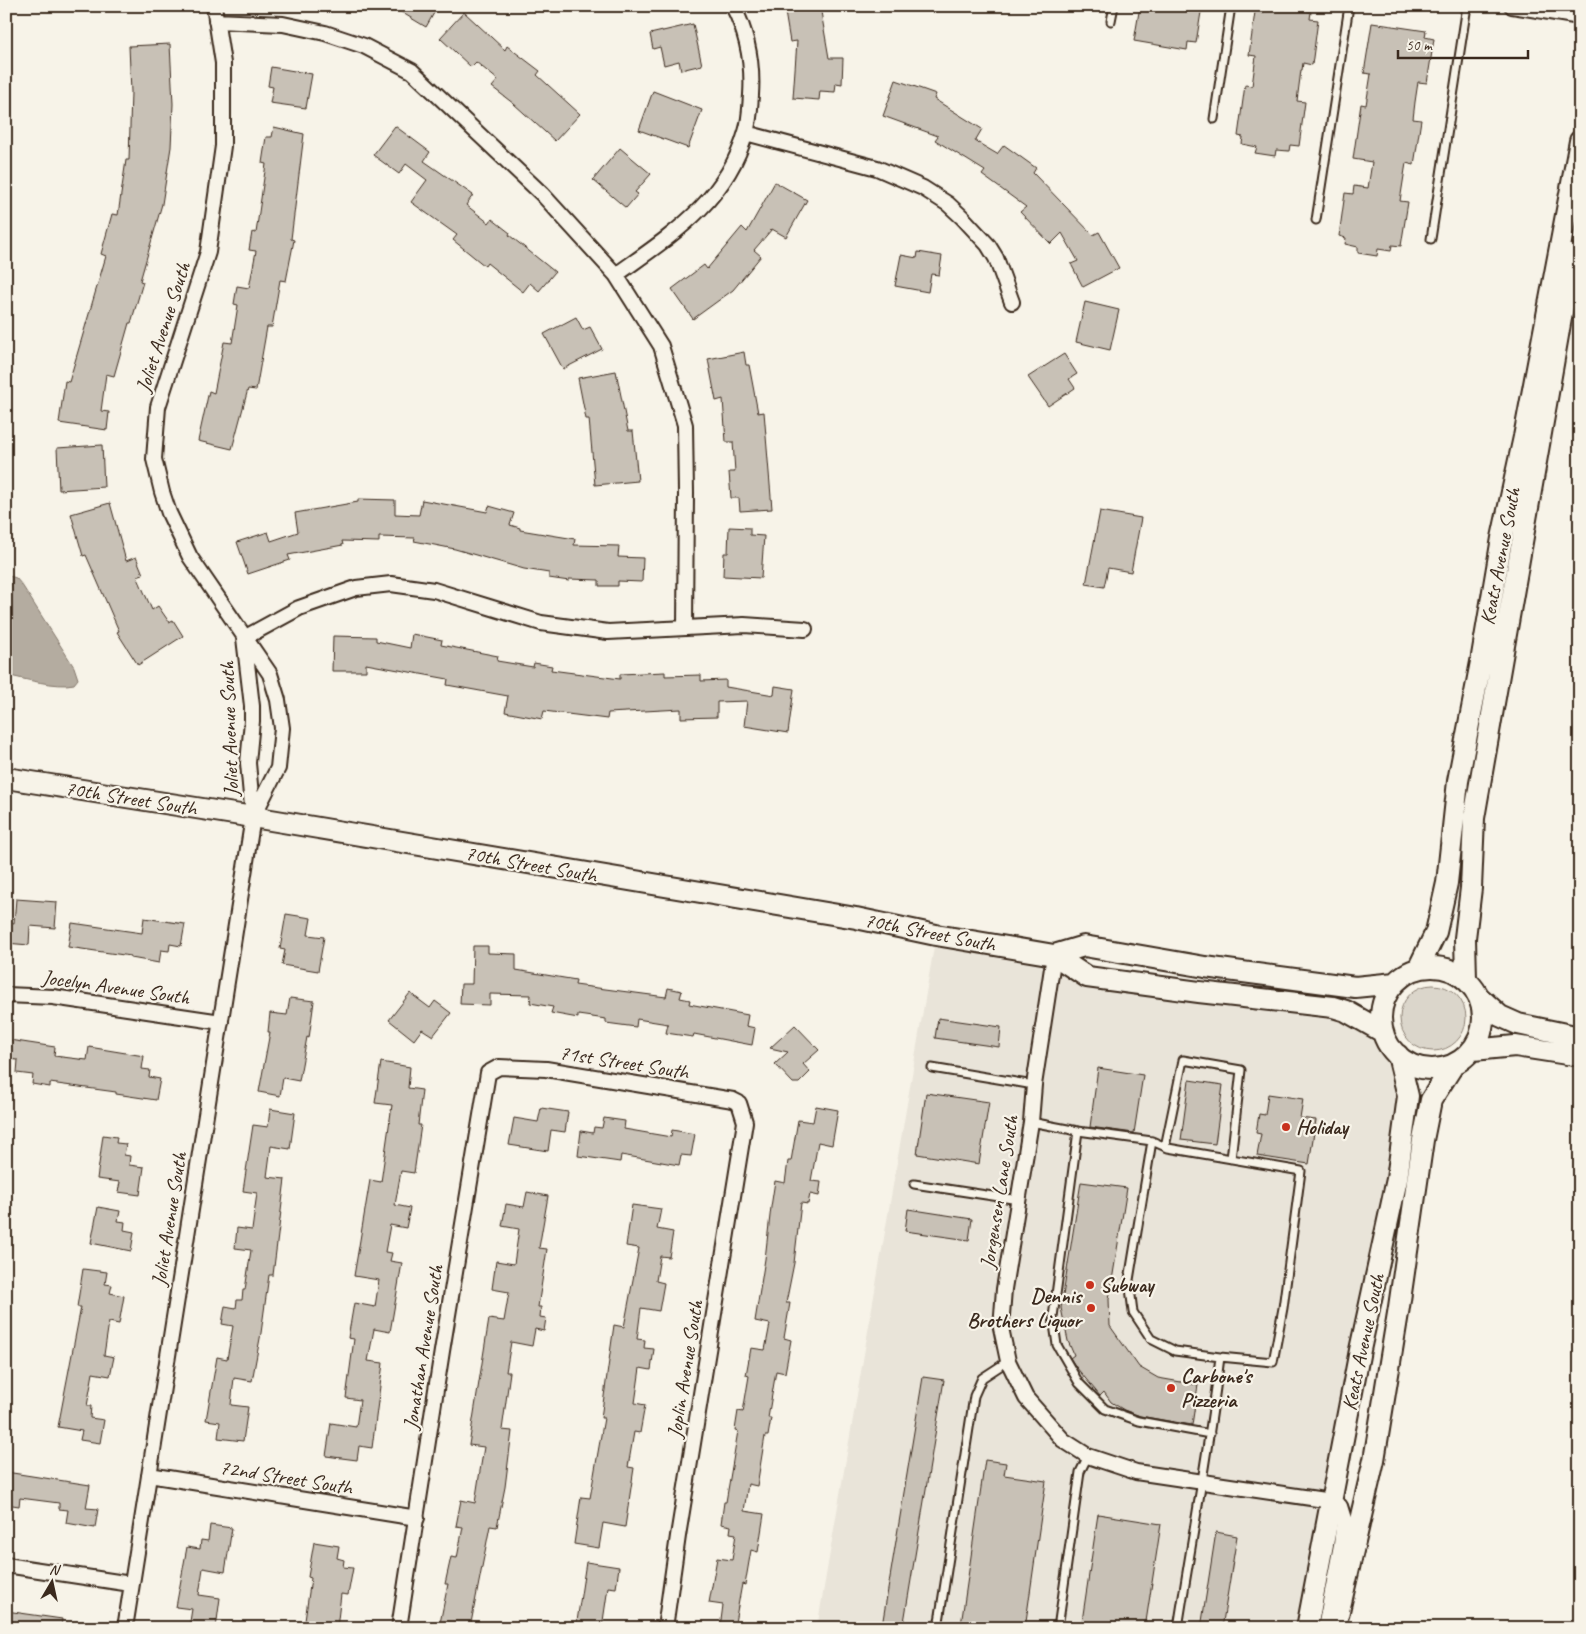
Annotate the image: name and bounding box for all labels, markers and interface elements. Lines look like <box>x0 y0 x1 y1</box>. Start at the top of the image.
scale bar <box>1398 28 1528 60</box>
text: 50 m <box>1406 36 1433 55</box>
street label: Joliet Avenue South <box>129 257 197 396</box>
street label: Keats Avenue South <box>1474 484 1526 627</box>
street label: Joliet Avenue South <box>214 660 244 798</box>
street label: 70th Street South <box>63 775 200 821</box>
street label: 70th Street South <box>463 840 600 889</box>
street label: 70th Street South <box>862 907 999 958</box>
street label: Jocelyn Avenue South <box>40 964 193 1010</box>
street label: 71st Street South <box>557 1039 692 1085</box>
street label: Jorgensen Lane South <box>974 1112 1024 1271</box>
place label: Holiday <box>1296 1114 1351 1140</box>
marker: Holiday <box>1280 1121 1292 1133</box>
street label: Joliet Avenue South <box>145 1149 193 1289</box>
street label: Jonathan Avenue South <box>397 1261 449 1432</box>
street label: Keats Avenue South <box>1336 1270 1390 1413</box>
place label: Subway <box>1100 1272 1156 1298</box>
marker: Subway <box>1084 1279 1096 1291</box>
place label: Dennis Brothers Liquor <box>967 1283 1084 1333</box>
street label: Joplin Avenue South <box>661 1297 709 1441</box>
marker: Dennis Brothers Liquor <box>1085 1302 1097 1314</box>
place label: Carbone's Pizzeria <box>1181 1363 1254 1413</box>
marker: Carbone's Pizzeria <box>1165 1382 1177 1394</box>
street label: 72nd Street South <box>218 1454 356 1501</box>
north arrow <box>28 1556 78 1606</box>
text: N <box>48 1561 62 1579</box>

